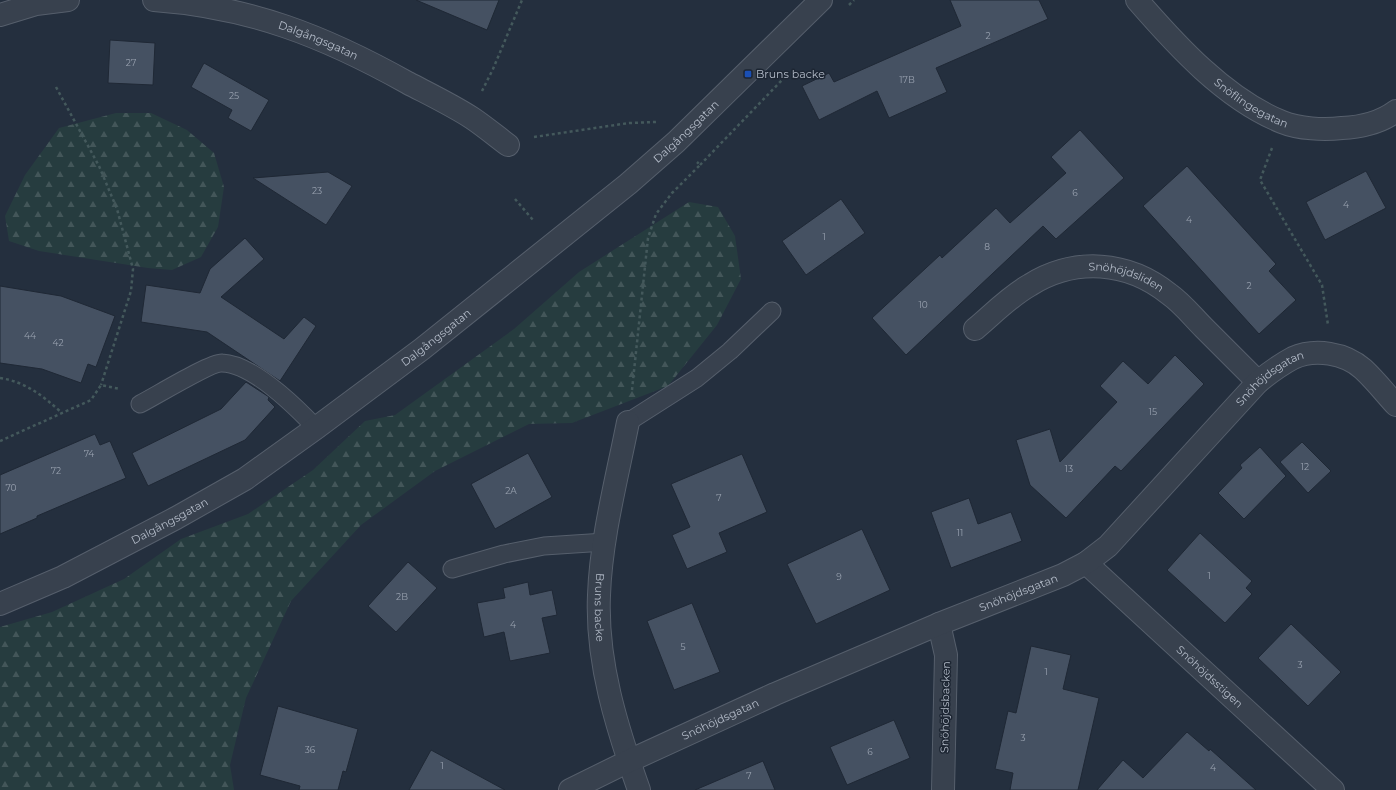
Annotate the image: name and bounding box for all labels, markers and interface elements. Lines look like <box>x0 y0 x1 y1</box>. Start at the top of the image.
street label: Dalgångsgatan <box>277 18 361 63</box>
house number: 2 <box>985 30 991 41</box>
house number: 27 <box>126 57 136 68</box>
place label: Bruns backe <box>756 67 825 81</box>
marker: Bruns backe <box>743 69 753 79</box>
house number: 17B <box>899 74 915 85</box>
street label: Snöflingegatan <box>1211 75 1290 131</box>
house number: 25 <box>229 90 239 101</box>
street label: Dalgångsgatan <box>650 97 722 166</box>
house number: 23 <box>312 185 322 196</box>
house number: 6 <box>1072 187 1078 198</box>
house number: 4 <box>1343 199 1349 210</box>
house number: 4 <box>1186 214 1192 225</box>
house number: 1 <box>822 231 826 242</box>
house number: 8 <box>984 241 990 252</box>
street label: Snöhöjdsliden <box>1088 259 1166 295</box>
house number: 2 <box>1246 280 1252 291</box>
house number: 10 <box>918 299 928 310</box>
street label: Dalgångsgatan <box>398 306 474 369</box>
house number: 44 <box>24 330 36 341</box>
house number: 42 <box>52 337 64 348</box>
street label: Snöhöjdsgatan <box>1233 348 1306 409</box>
house number: 15 <box>1149 406 1157 417</box>
house number: 74 <box>84 448 94 459</box>
house number: 12 <box>1301 461 1309 472</box>
house number: 13 <box>1065 463 1073 474</box>
house number: 72 <box>51 465 61 476</box>
house number: 70 <box>5 482 17 493</box>
house number: 2A <box>505 485 517 496</box>
house number: 7 <box>716 492 722 503</box>
street label: Dalgångsgatan <box>129 494 210 547</box>
house number: 11 <box>957 527 963 538</box>
house number: 1 <box>1207 570 1211 581</box>
house number: 9 <box>836 571 842 582</box>
street label: Snöhöjdsgatan <box>977 571 1060 615</box>
street label: Bruns backe <box>592 572 608 643</box>
house number: 2B <box>396 591 408 602</box>
house number: 4 <box>510 619 516 630</box>
house number: 5 <box>680 641 686 652</box>
street label: Snöhöjdsstigen <box>1173 643 1246 711</box>
house number: 3 <box>1297 659 1303 670</box>
street label: Snöhöjdsbacken <box>937 661 953 753</box>
house number: 1 <box>1044 666 1048 677</box>
street label: Snöhöjdsgatan <box>679 695 761 743</box>
house number: 3 <box>1020 732 1026 743</box>
house number: 36 <box>305 744 316 755</box>
house number: 6 <box>867 746 873 757</box>
house number: 1 <box>440 760 444 771</box>
house number: 4 <box>1210 762 1216 773</box>
house number: 7 <box>746 770 752 781</box>

